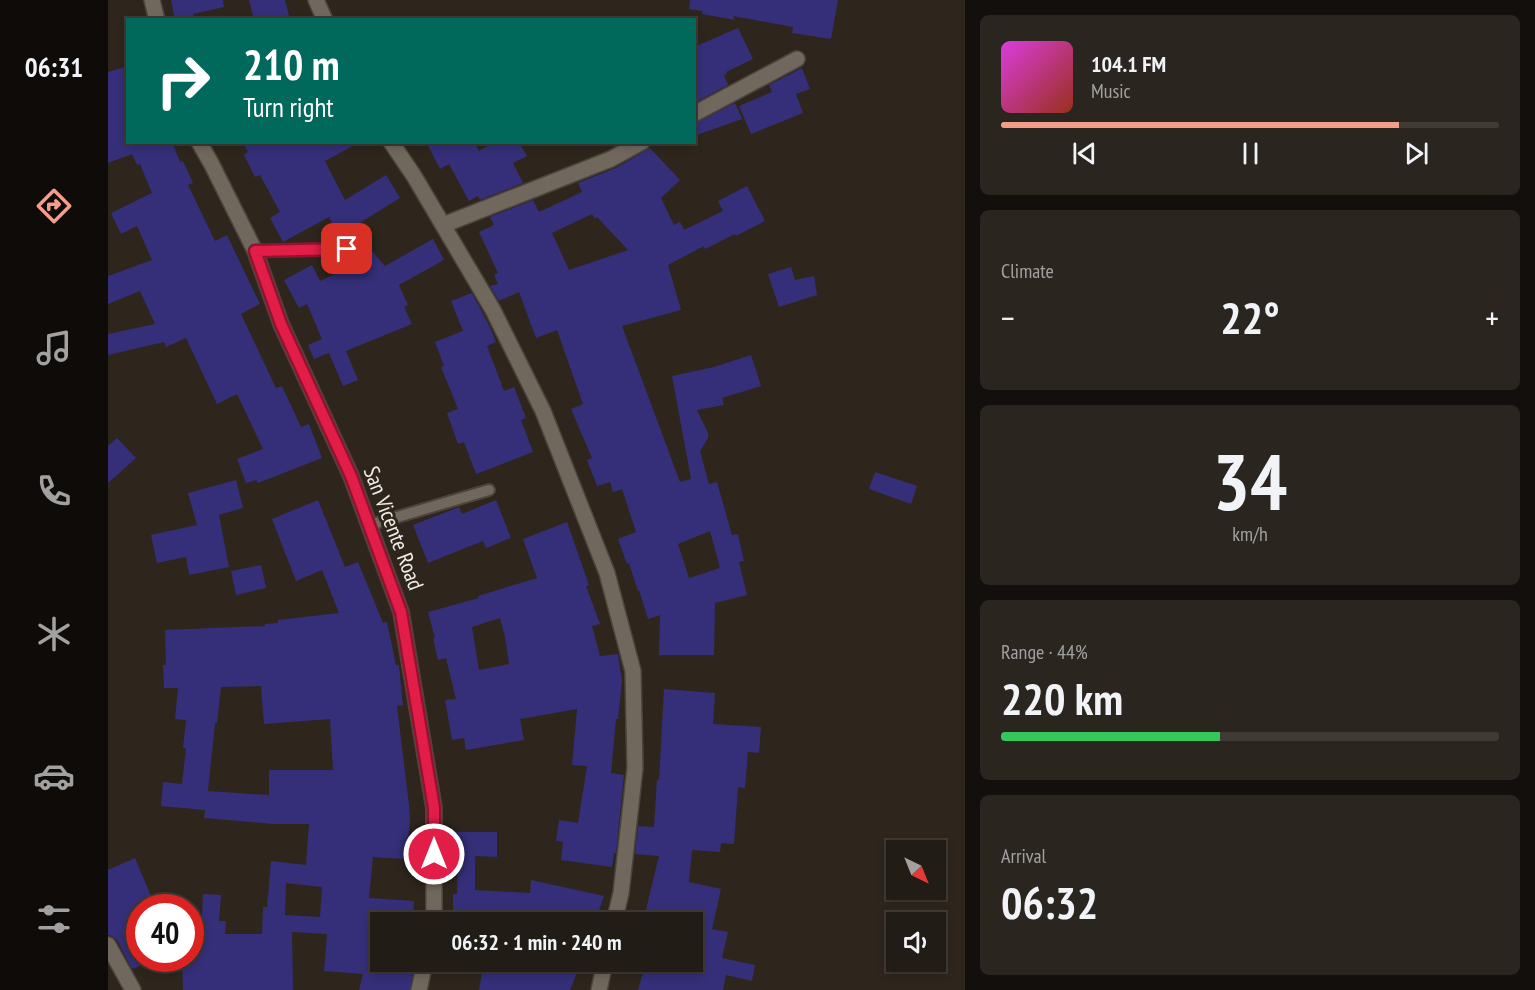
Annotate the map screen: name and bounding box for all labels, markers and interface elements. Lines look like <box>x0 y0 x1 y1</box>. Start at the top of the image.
text: 210 m <box>243 37 340 92</box>
icon: right <box>144 42 222 120</box>
text: 06:31 <box>25 50 83 84</box>
text: 104.1 FM <box>1091 50 1166 78</box>
text: Music <box>1091 78 1131 104</box>
text: Turn right <box>243 90 334 124</box>
icon: previous <box>1068 137 1101 170</box>
icon: pause <box>1234 137 1267 170</box>
icon: next <box>1400 137 1433 170</box>
icon: directions <box>33 185 75 227</box>
pin <box>321 223 372 274</box>
icon: arrive <box>330 232 363 265</box>
text: Climate <box>1001 258 1054 284</box>
text: 22° <box>1220 288 1280 346</box>
text: − <box>1001 296 1015 339</box>
text: + <box>1485 296 1499 339</box>
icon: music <box>33 327 75 369</box>
text: 34 <box>1213 431 1287 532</box>
street label: San Vicente Road <box>358 462 430 594</box>
icon: phone <box>33 470 75 512</box>
text: km/h <box>1232 521 1268 547</box>
icon: climate <box>33 613 75 655</box>
text: Range · 44% <box>1001 639 1088 665</box>
text: 220 km <box>1001 669 1123 727</box>
icon: car <box>33 755 75 797</box>
position arrow <box>402 822 466 886</box>
north arrow <box>886 840 946 900</box>
map controls <box>886 840 946 972</box>
text: Arrival <box>1001 843 1046 869</box>
text: 06:32 <box>1001 873 1098 931</box>
speed limit sign: 40 <box>126 894 204 972</box>
icon: filters <box>33 898 75 940</box>
button: sound <box>886 912 946 972</box>
text: 06:32 · 1 min · 240 m <box>451 928 622 956</box>

